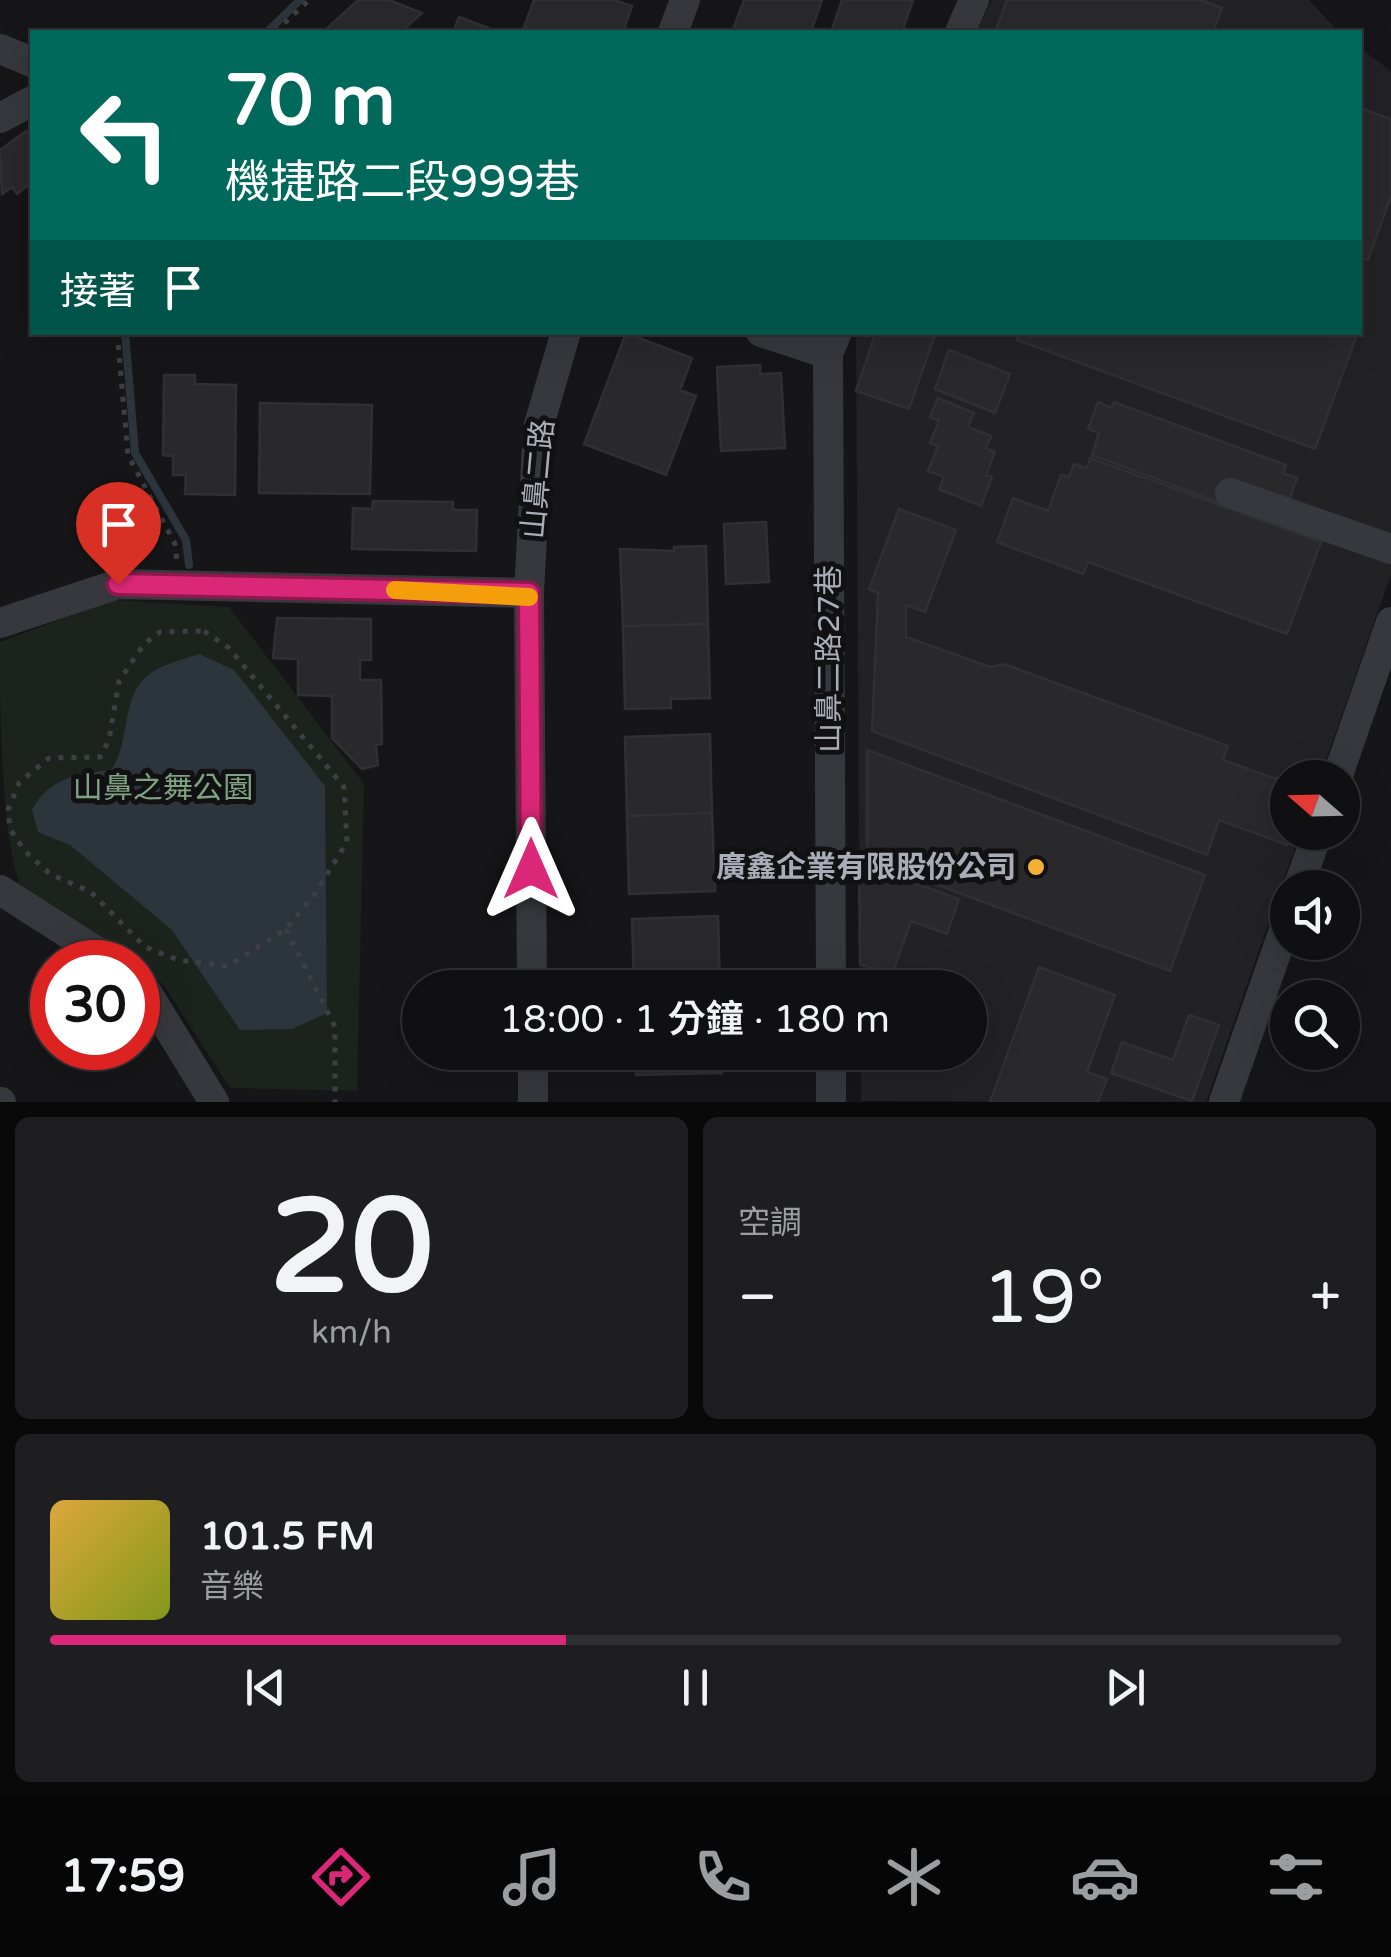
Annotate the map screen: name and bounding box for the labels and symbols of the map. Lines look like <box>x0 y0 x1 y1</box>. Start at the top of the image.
street label: 山鼻二路 <box>515 418 562 540</box>
pin <box>76 482 161 585</box>
street label: 山鼻二路27巷 <box>811 565 848 753</box>
north arrow <box>1270 760 1360 850</box>
park label: 山鼻之舞公園 <box>73 770 253 807</box>
position arrow <box>479 817 583 921</box>
place label: 廣鑫企業有限股份公司 <box>716 849 1016 886</box>
marker: 廣鑫企業有限股份公司 <box>1025 856 1047 878</box>
speed limit sign: 30 <box>30 940 160 1070</box>

